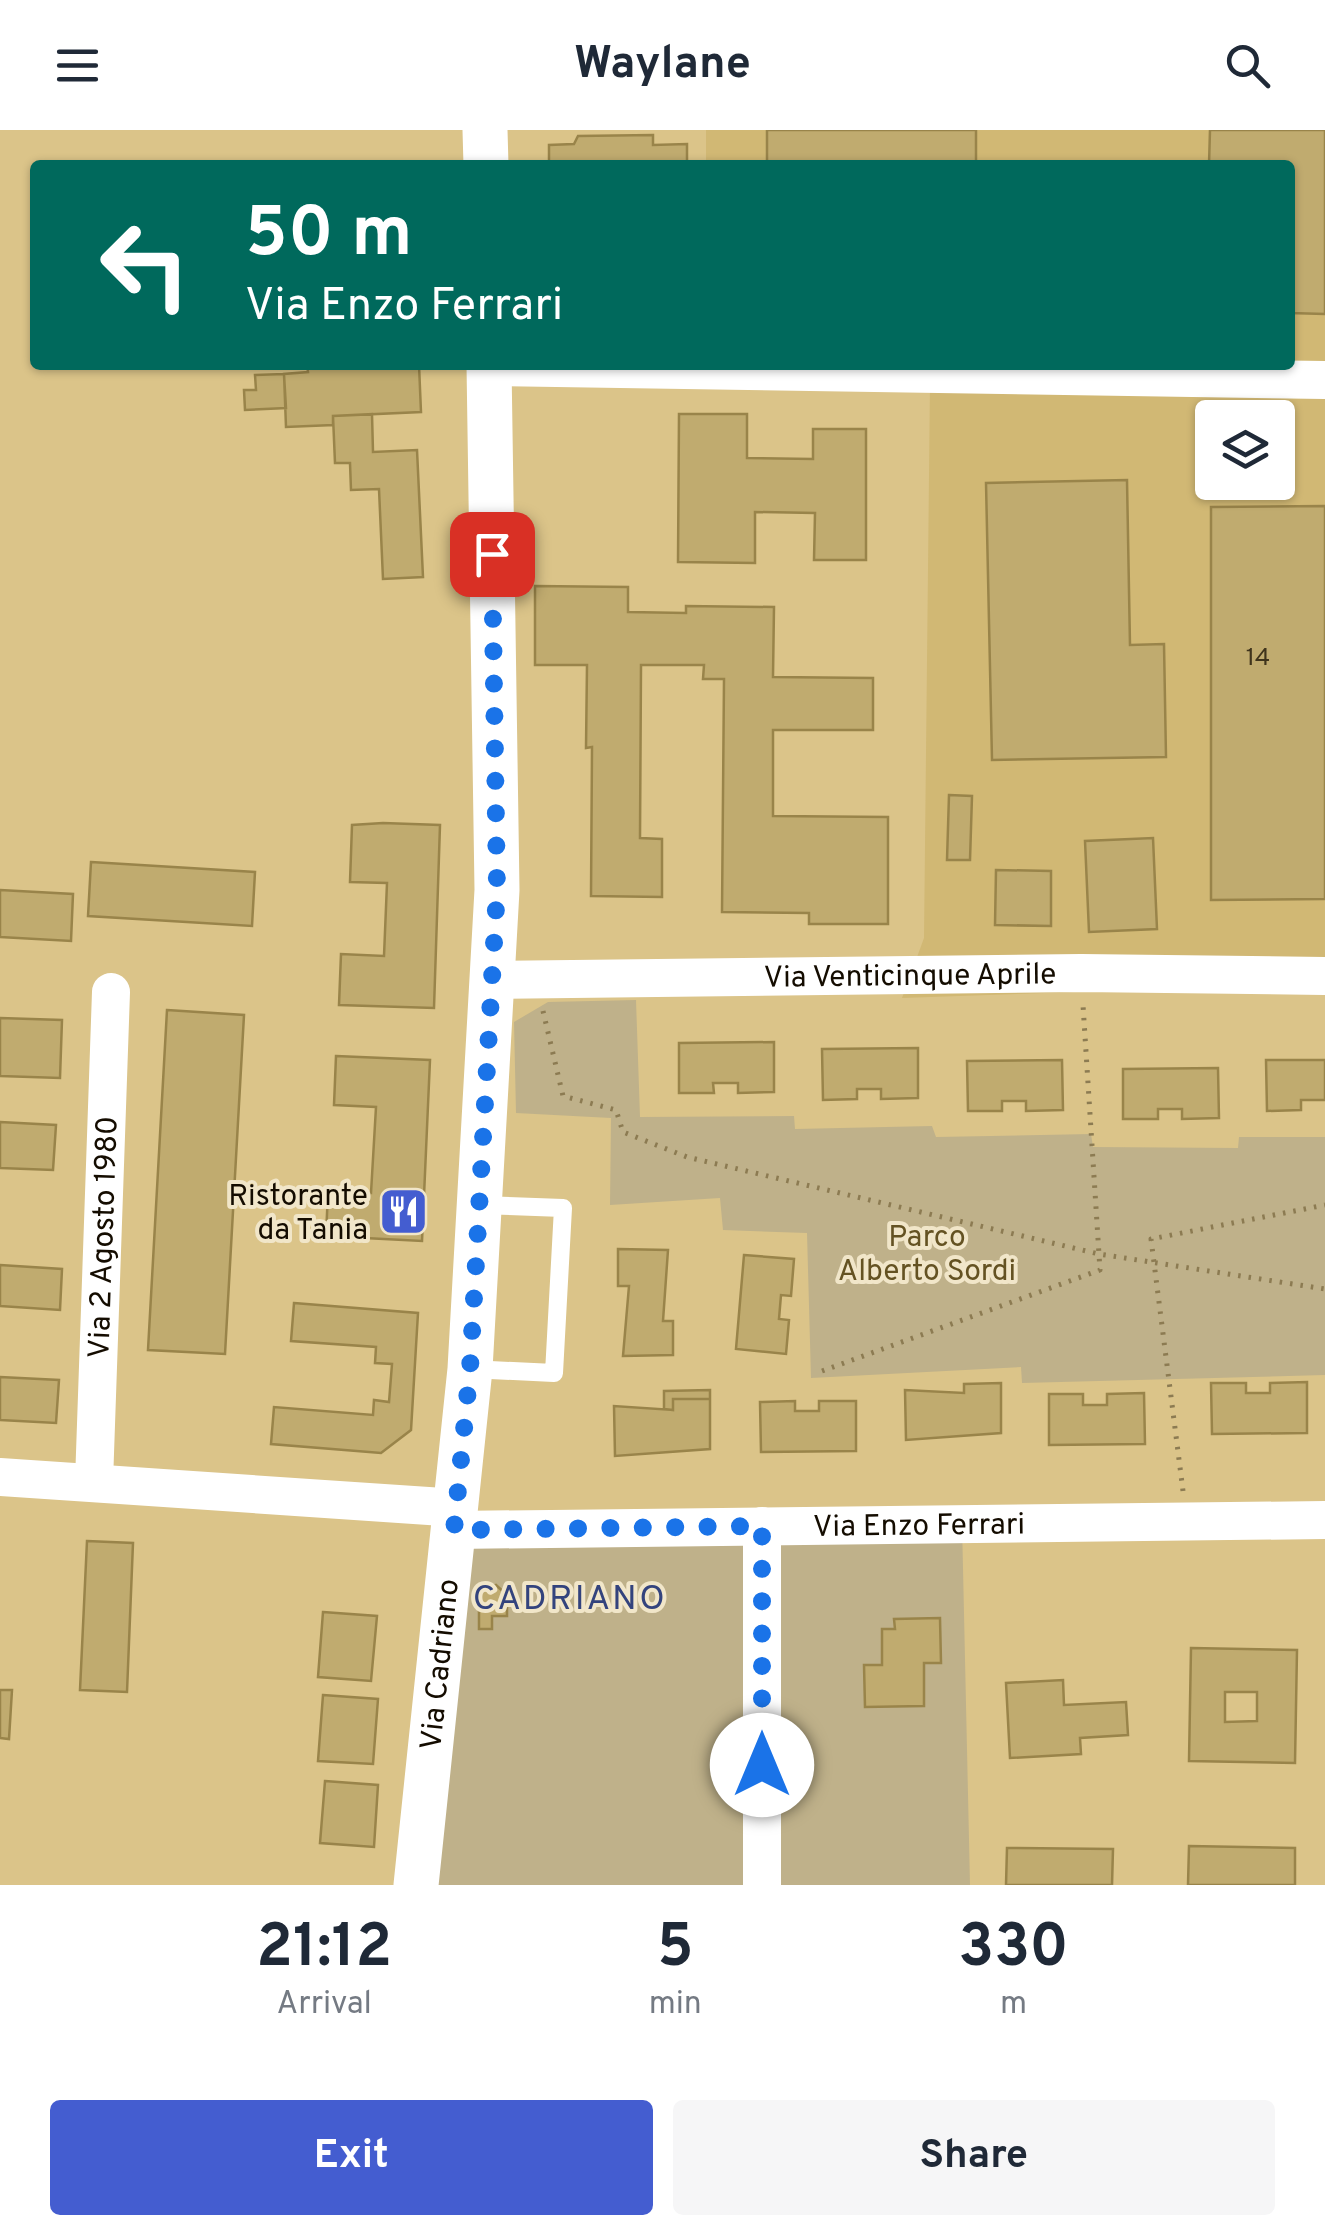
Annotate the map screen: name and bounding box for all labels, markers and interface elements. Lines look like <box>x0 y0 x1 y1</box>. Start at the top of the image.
text: Waylane <box>574 37 751 94</box>
icon: menu <box>50 38 105 93</box>
icon: search <box>1220 38 1275 93</box>
text: 50 m <box>245 192 412 281</box>
icon: left <box>80 200 210 330</box>
text: Via Enzo Ferrari <box>245 279 563 336</box>
map controls <box>1195 400 1295 500</box>
button: layers <box>1195 400 1295 500</box>
pin <box>450 512 535 597</box>
icon: arrive <box>465 527 520 582</box>
house number: 14 <box>1246 643 1270 675</box>
street label: Via Venticinque Aprile <box>763 957 1057 998</box>
street label: Via 2 Agosto 1980 <box>82 1115 128 1359</box>
place label: Ristorante da Tania <box>228 1179 368 1250</box>
restaurant icon: Ristorante da Tania <box>377 1186 429 1238</box>
park label: Parco Alberto Sordi <box>838 1220 1016 1291</box>
street label: Via Enzo Ferrari <box>813 1507 1025 1547</box>
street label: Via Cadriano <box>414 1577 469 1752</box>
district label: CADRIANO <box>473 1578 667 1622</box>
position arrow <box>710 1713 814 1817</box>
text: 21:12 <box>256 1912 392 1988</box>
text: 5 <box>657 1912 694 1988</box>
text: 330 <box>958 1912 1069 1988</box>
text: Arrival <box>277 1985 372 2025</box>
text: min <box>649 1985 702 2025</box>
text: m <box>1000 1985 1027 2025</box>
button: Exit <box>50 2100 653 2215</box>
button: Share <box>673 2100 1275 2215</box>

